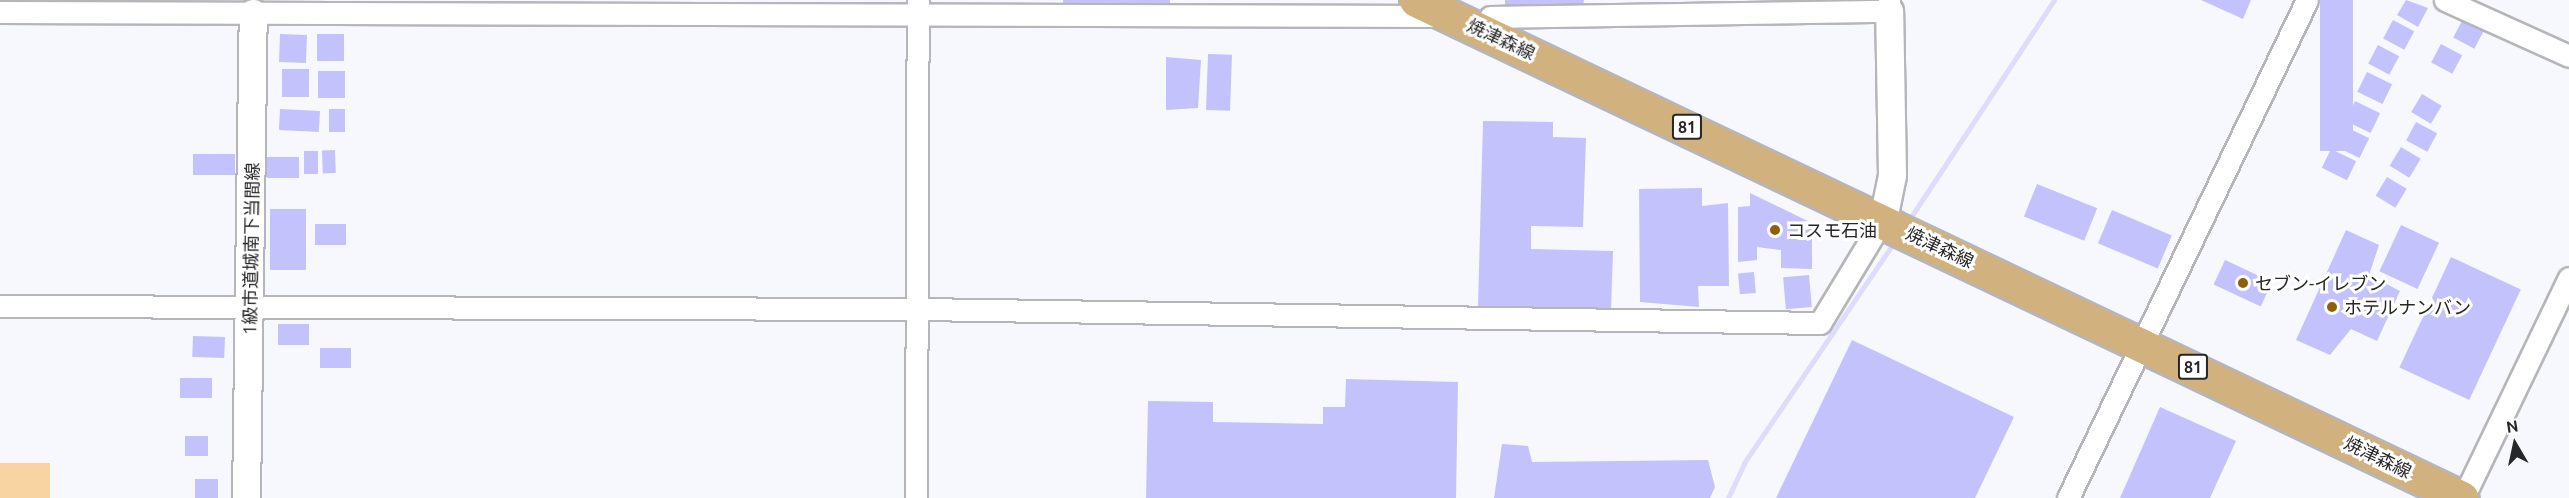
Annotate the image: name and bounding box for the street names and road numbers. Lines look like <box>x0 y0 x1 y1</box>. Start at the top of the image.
street label: 焼津森線 <box>1464 14 1538 64</box>
road number: 81 <box>1670 114 1704 140</box>
street label: 1級市道城南下当間線 <box>239 163 263 335</box>
street label: 焼津森線 <box>1903 222 1977 272</box>
road number: 81 <box>2176 354 2210 380</box>
street label: 焼津森線 <box>2341 432 2415 482</box>

